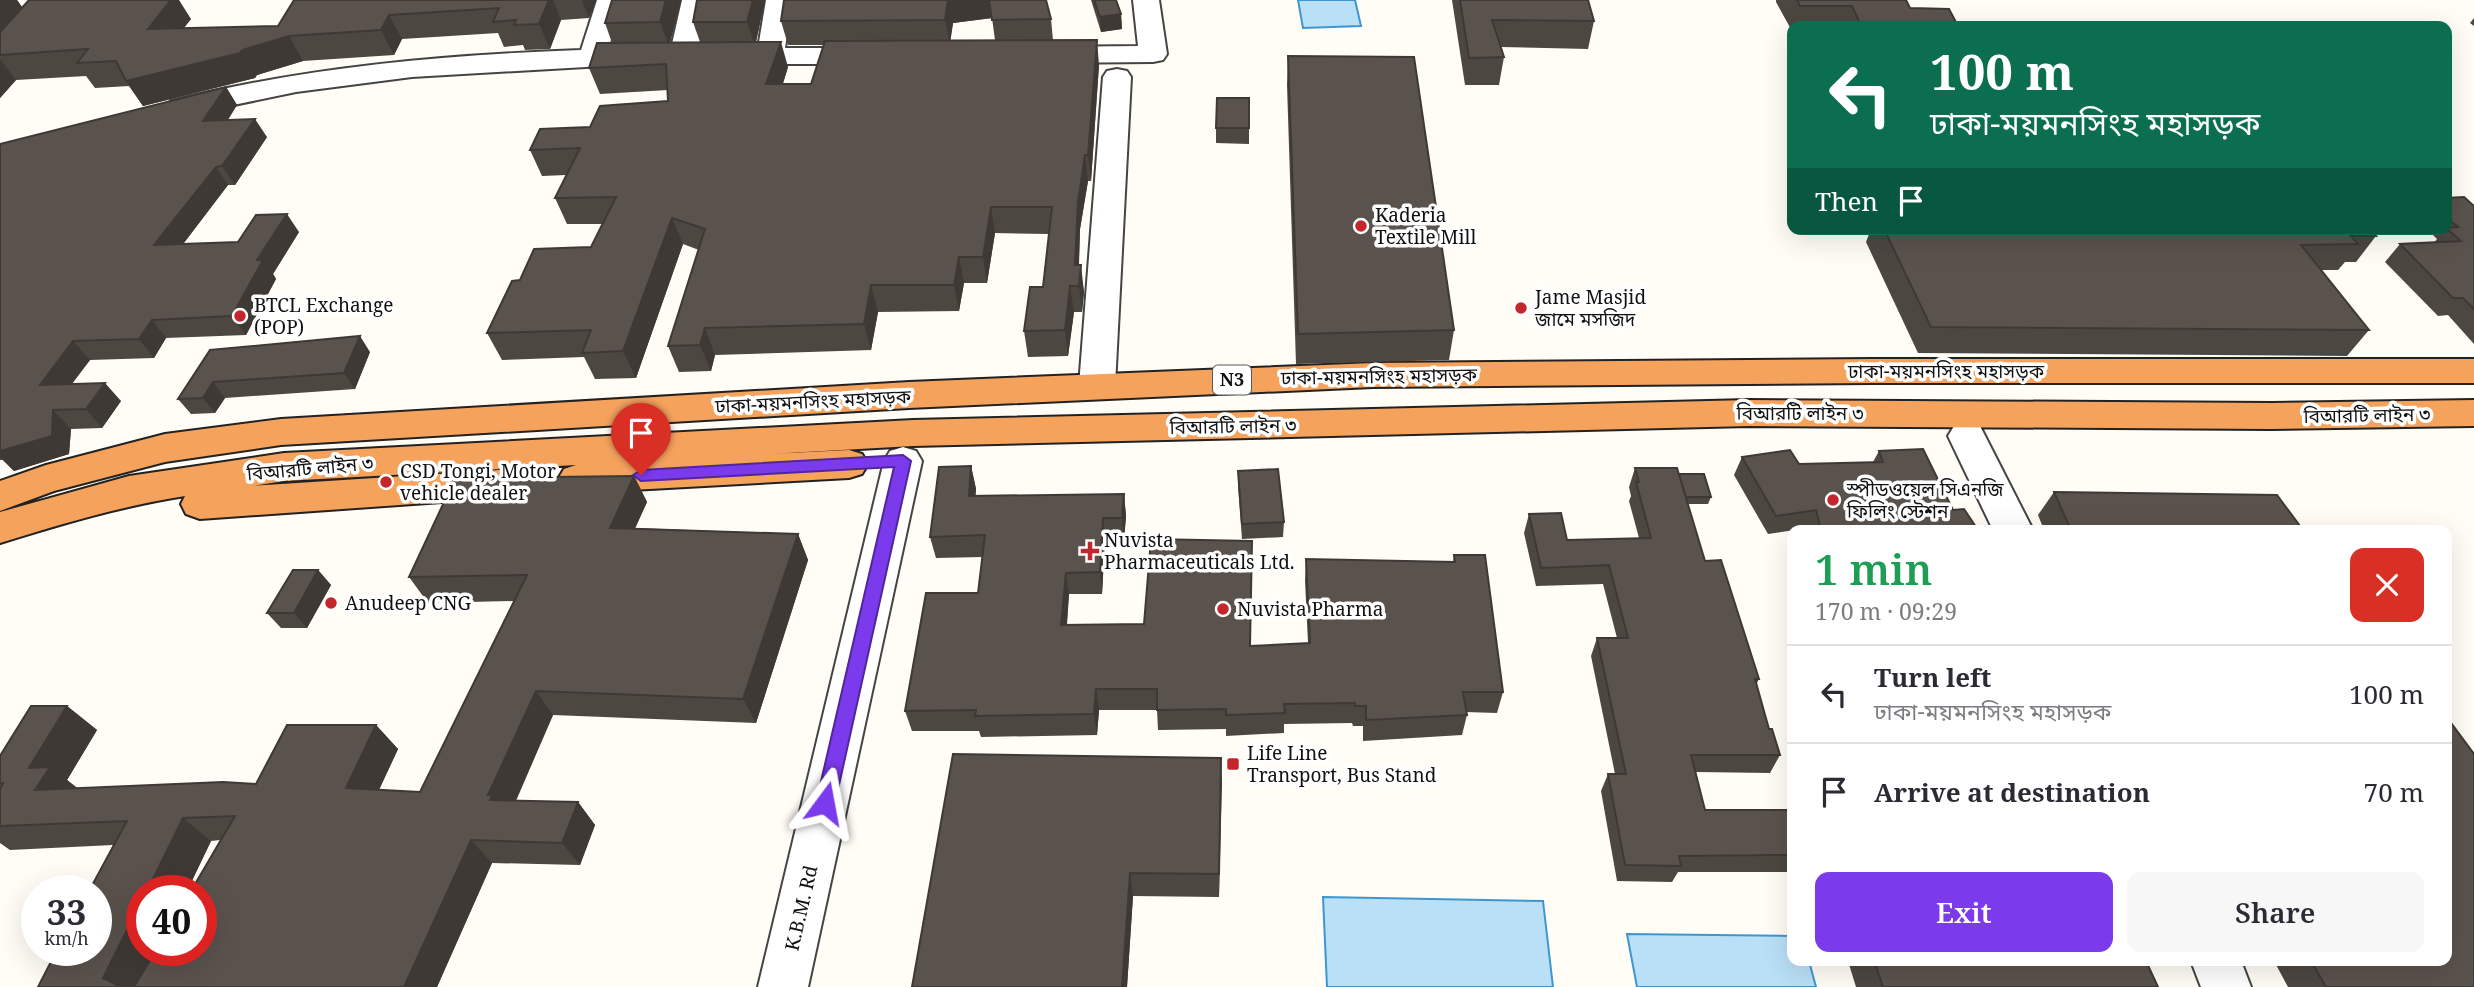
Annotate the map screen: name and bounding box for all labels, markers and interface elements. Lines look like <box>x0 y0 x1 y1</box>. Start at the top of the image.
text: 100 m <box>1930 38 2074 104</box>
icon: left <box>1815 49 1906 140</box>
text: ঢাকা-ময়মনসিংহ মহাসড়ক <box>1930 101 2260 144</box>
icon: arrive <box>1892 182 1930 220</box>
text: Then <box>1815 183 1878 219</box>
place label: Kaderia Textile Mill <box>1375 202 1476 250</box>
marker: Kaderia Textile Mill <box>1353 218 1369 234</box>
place label: Jame Masjid জামে মসজিদ <box>1534 284 1646 332</box>
place label: BTCL Exchange (POP) <box>254 292 393 340</box>
marker: Jame Masjid জামে মসজিদ <box>1513 300 1529 316</box>
marker: BTCL Exchange (POP) <box>232 308 248 324</box>
street label: ঢাকা-ময়মনসিংহ মহাসড়ক <box>1847 358 2045 384</box>
street label: ঢাকা-ময়মনসিংহ মহাসড়ক <box>1280 361 1478 391</box>
road number: N3 <box>1213 366 1251 394</box>
street label: ঢাকা-ময়মনসিংহ মহাসড়ক <box>713 383 912 419</box>
street label: বিআরটি লাইন ৩ <box>1736 400 1863 426</box>
street label: বিআরটি লাইন ৩ <box>2302 401 2431 429</box>
pin <box>611 403 671 475</box>
street label: বিআরটি লাইন ৩ <box>1168 412 1297 440</box>
icon: arrive <box>622 414 660 452</box>
street label: বিআরটি লাইন ৩ <box>245 450 374 487</box>
place label: CSD Tongi, Motor vehicle dealer <box>400 458 556 506</box>
marker: CSD Tongi, Motor vehicle dealer <box>378 474 394 490</box>
place label: স্পীডওয়েল সিএনজি ফিলিং স্টেশন <box>1846 476 2004 524</box>
marker: স্পীডওয়েল সিএনজি ফিলিং স্টেশন <box>1825 492 1841 508</box>
place label: Nuvista Pharmaceuticals Ltd. <box>1104 527 1295 575</box>
text: 1 min <box>1815 540 1932 597</box>
marker: Nuvista Pharmaceuticals Ltd. <box>1082 543 1098 559</box>
button: close <box>2350 548 2424 622</box>
place label: Anudeep CNG <box>345 590 471 616</box>
marker: Anudeep CNG <box>323 595 339 611</box>
text: 170 m · 09:29 <box>1815 595 1957 627</box>
place label: Nuvista Pharma <box>1237 596 1383 622</box>
marker: Nuvista Pharma <box>1215 601 1231 617</box>
text: Turn left <box>1874 659 1991 695</box>
icon: left <box>1815 675 1853 713</box>
text: 100 m <box>2349 676 2424 712</box>
text: ঢাকা-ময়মনসিংহ মহাসড়ক <box>1874 695 2111 727</box>
place label: Life Line Transport, Bus Stand <box>1247 740 1437 788</box>
marker: Life Line Transport, Bus Stand <box>1225 756 1241 772</box>
position arrow <box>788 766 862 840</box>
icon: arrive <box>1815 773 1853 811</box>
text: Arrive at destination <box>1874 774 2150 810</box>
text: 70 m <box>2364 774 2424 810</box>
street label: K.B.M. Rd <box>779 862 824 953</box>
button: Exit <box>1815 872 2113 952</box>
button: Share <box>2127 872 2424 952</box>
speed limit sign: 40 <box>126 875 217 966</box>
text: 33 <box>47 888 86 935</box>
text: km/h <box>44 926 89 950</box>

